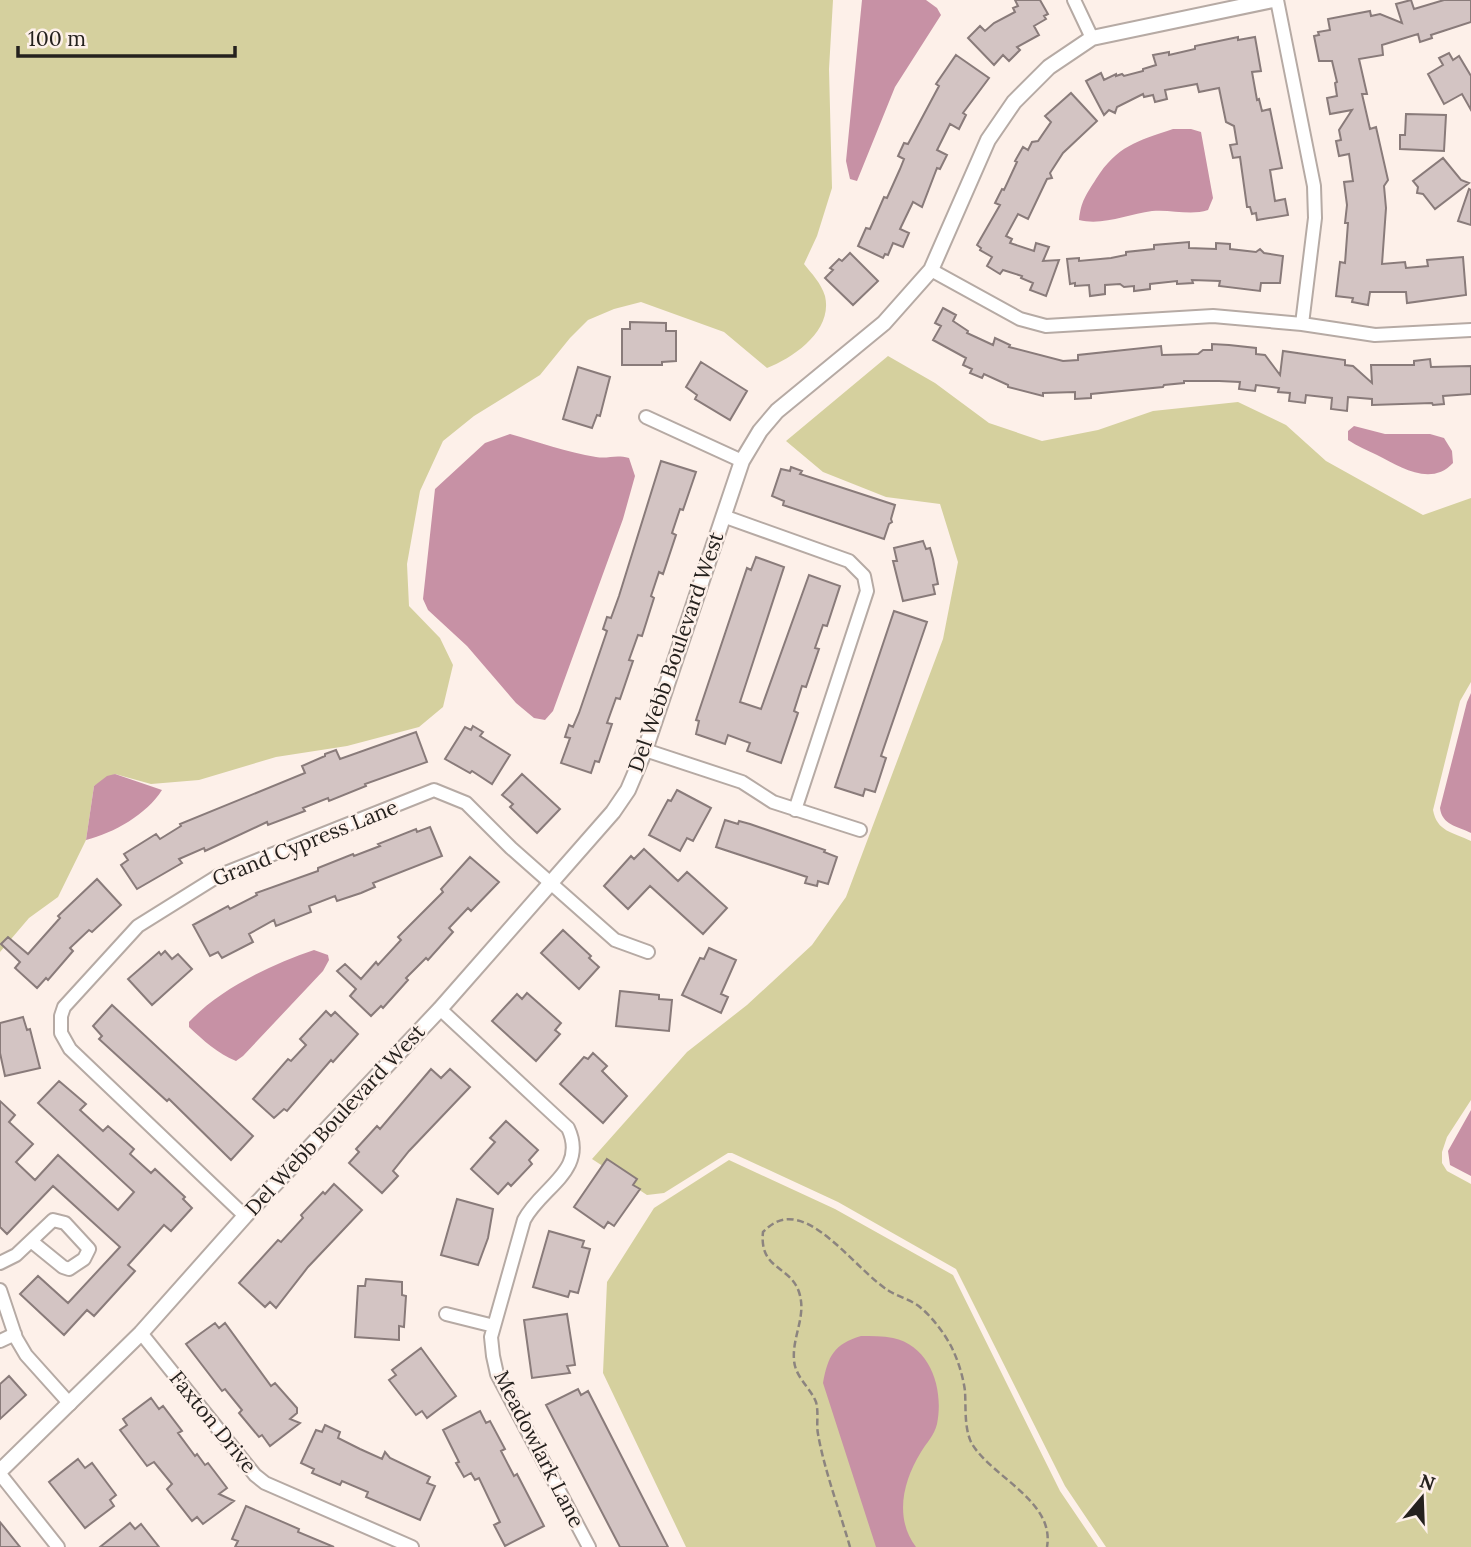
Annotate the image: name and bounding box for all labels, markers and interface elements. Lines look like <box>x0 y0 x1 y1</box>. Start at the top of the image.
scale bar <box>18 14 234 58</box>
text: 100 m <box>28 25 86 52</box>
street label: Del Webb Boulevard West <box>622 527 730 775</box>
street label: Grand Cypress Lane <box>208 793 402 892</box>
street label: Del Webb Boulevard West <box>239 1018 431 1221</box>
street label: Faxton Drive <box>164 1365 263 1478</box>
street label: Meadowlark Lane <box>488 1366 591 1532</box>
north arrow <box>1387 1463 1457 1533</box>
text: N <box>1417 1468 1439 1496</box>

